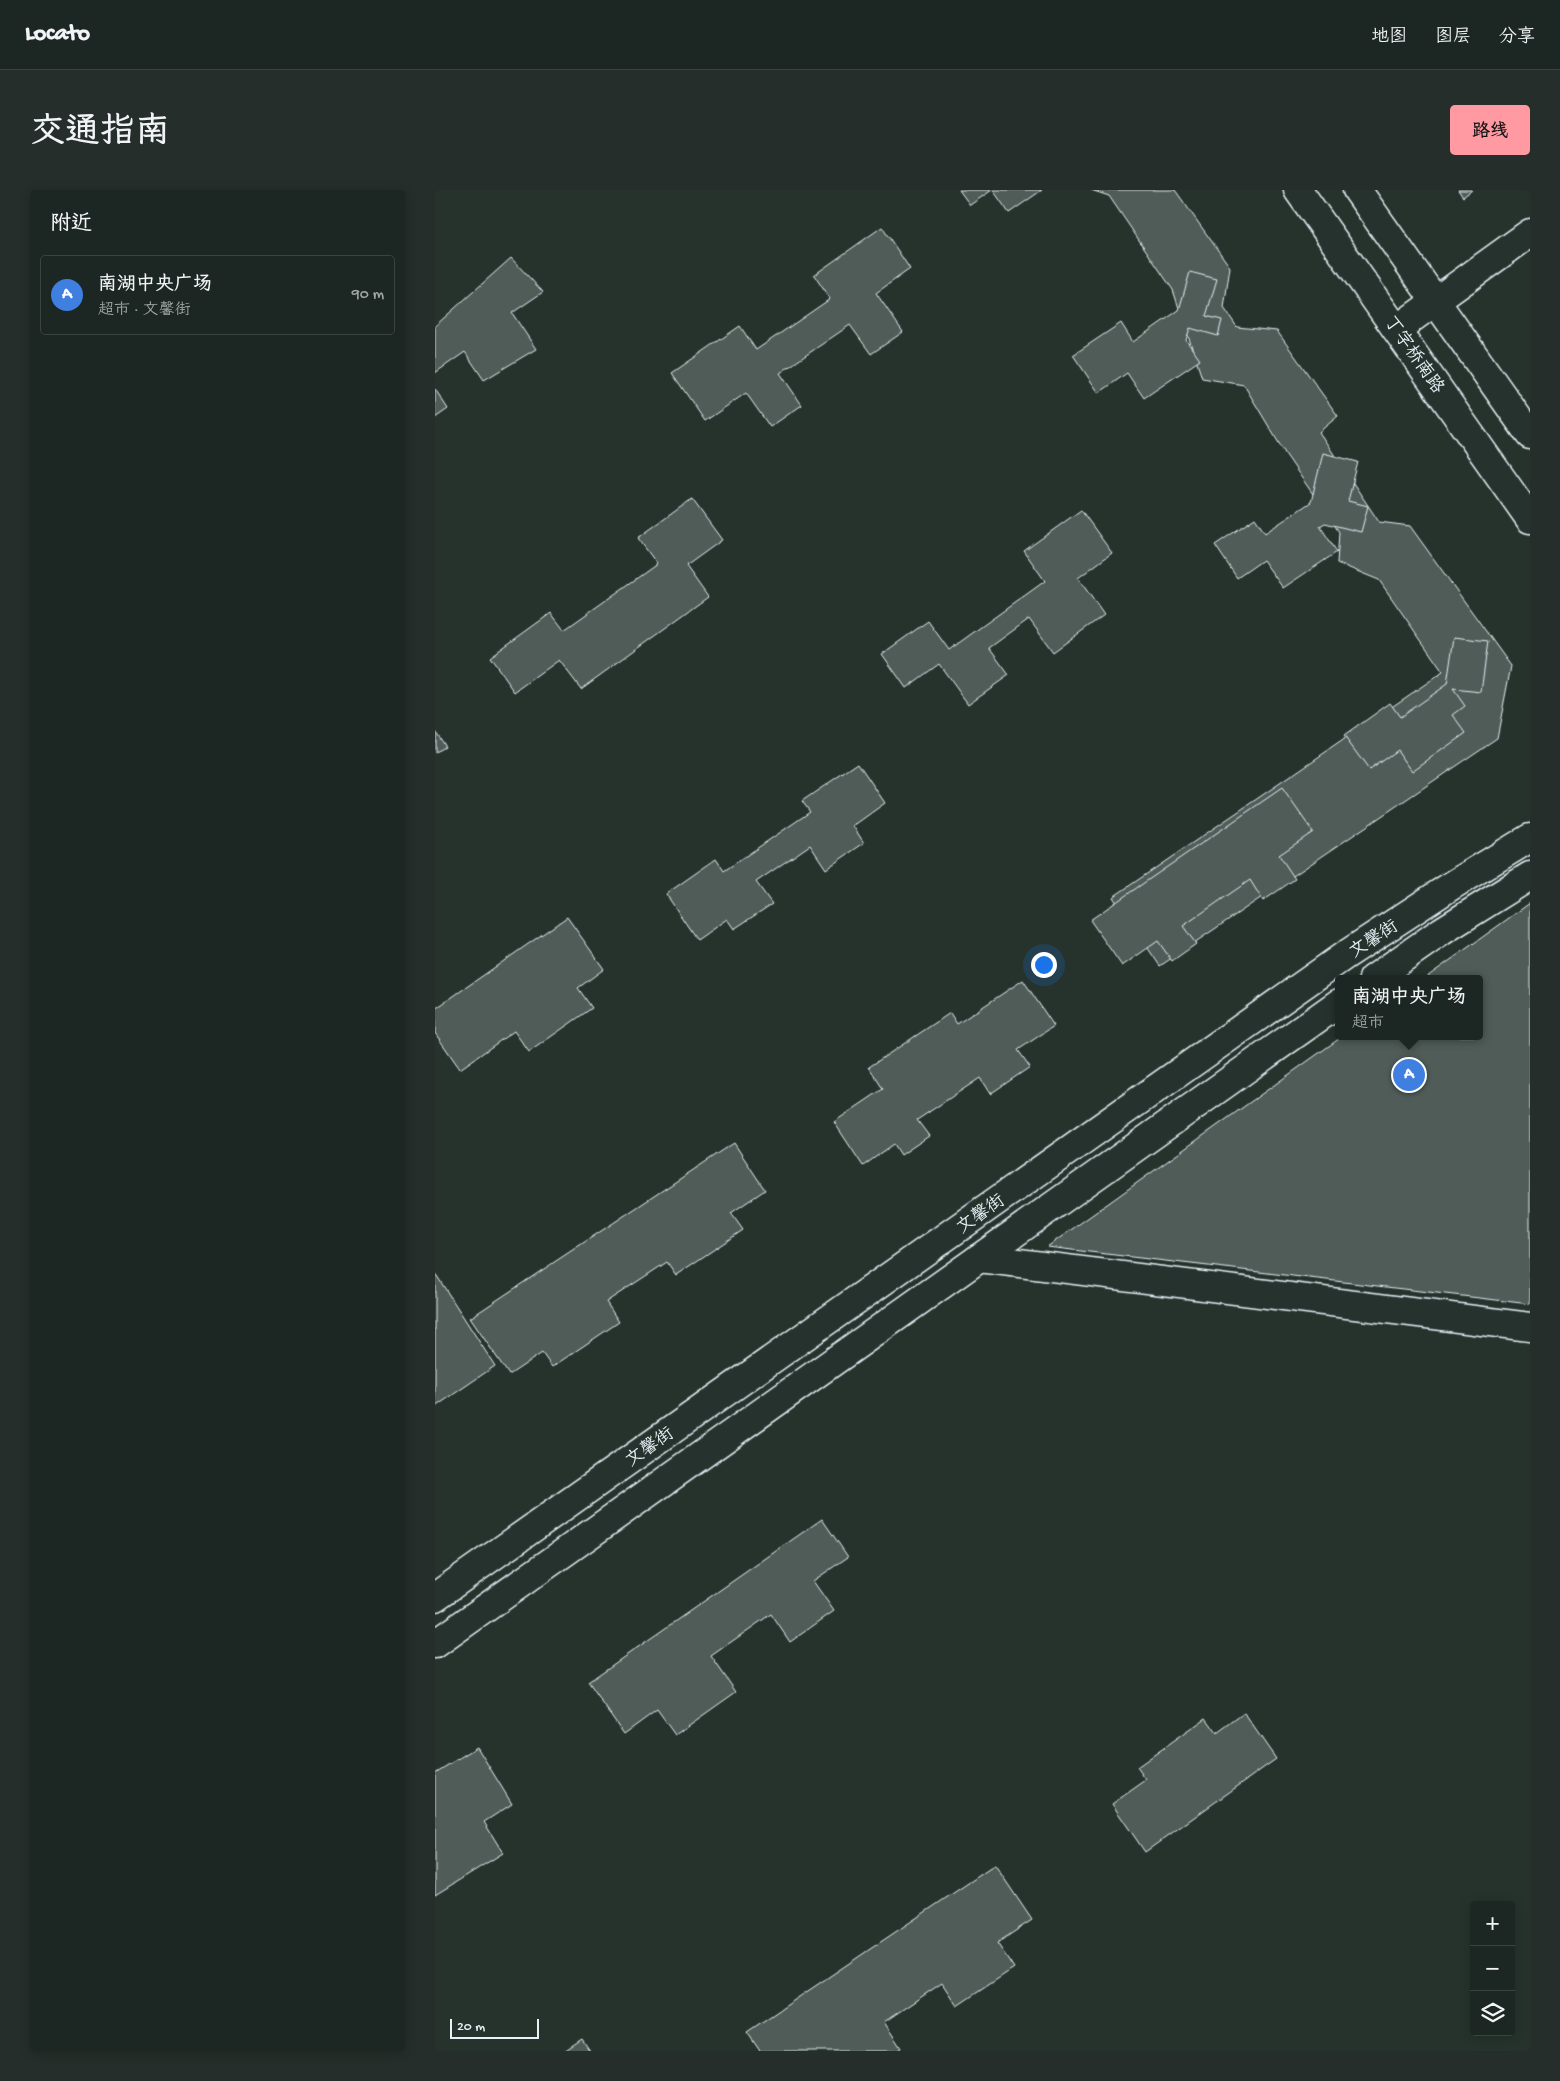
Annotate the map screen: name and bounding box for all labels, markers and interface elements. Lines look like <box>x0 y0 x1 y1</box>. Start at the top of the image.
text: Locato <box>25 20 90 49</box>
text: 地图 <box>1371 27 1407 48</box>
text: 图层 <box>1435 27 1471 48</box>
text: 分享 <box>1499 27 1535 48</box>
button: 路线 <box>1450 105 1530 155</box>
text: 交通指南 <box>30 114 170 155</box>
text: 附近 <box>50 213 92 238</box>
text: 南湖中央广场 <box>98 274 212 297</box>
text: A <box>62 286 72 305</box>
text: 90 m <box>352 286 384 305</box>
text: 超市 · 文馨街 <box>98 302 191 321</box>
street label: 丁字桥南路 <box>1379 312 1448 398</box>
street label: 文馨街 <box>1345 916 1403 964</box>
your location <box>1031 952 1057 978</box>
popup <box>1335 975 1483 1040</box>
text: 南湖中央广场 <box>1352 987 1466 1010</box>
text: 超市 <box>1352 1015 1384 1034</box>
pin: A <box>1393 1056 1425 1094</box>
street label: 文馨街 <box>953 1190 1010 1239</box>
street label: 文馨街 <box>622 1423 679 1472</box>
map controls <box>1470 1901 1515 2036</box>
button: + <box>1470 1901 1515 1946</box>
button: − <box>1470 1946 1515 1991</box>
button: layers <box>1470 1991 1515 2036</box>
scale bar <box>450 2016 539 2039</box>
text: 20 m <box>457 2019 485 2036</box>

